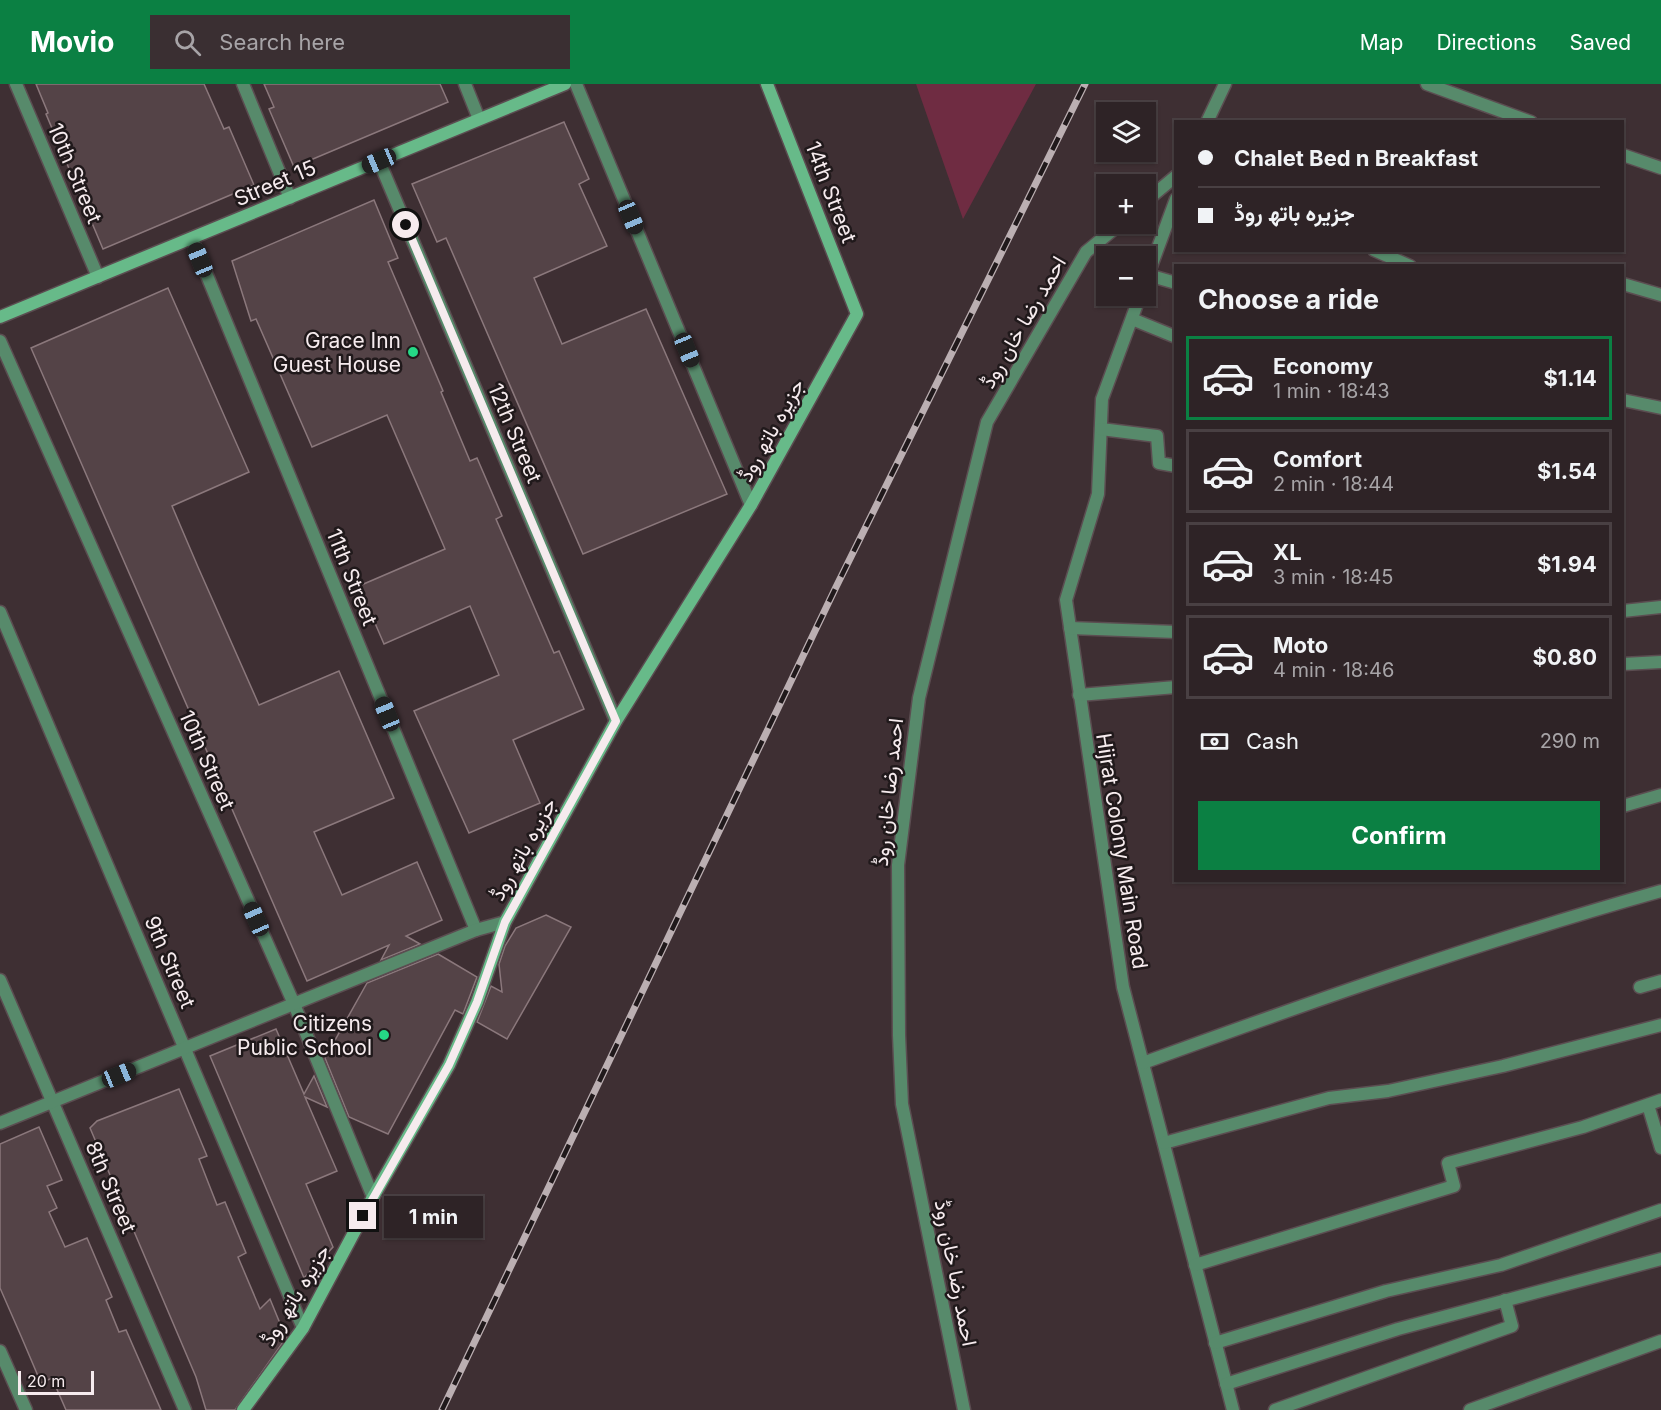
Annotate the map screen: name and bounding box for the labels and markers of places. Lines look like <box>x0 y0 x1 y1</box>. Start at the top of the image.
place label: Grace Inn Guest House <box>273 328 401 377</box>
marker: Grace Inn Guest House <box>406 345 420 359</box>
place label: Citizens Public School <box>237 1011 372 1060</box>
marker: Citizens Public School <box>377 1028 391 1042</box>

